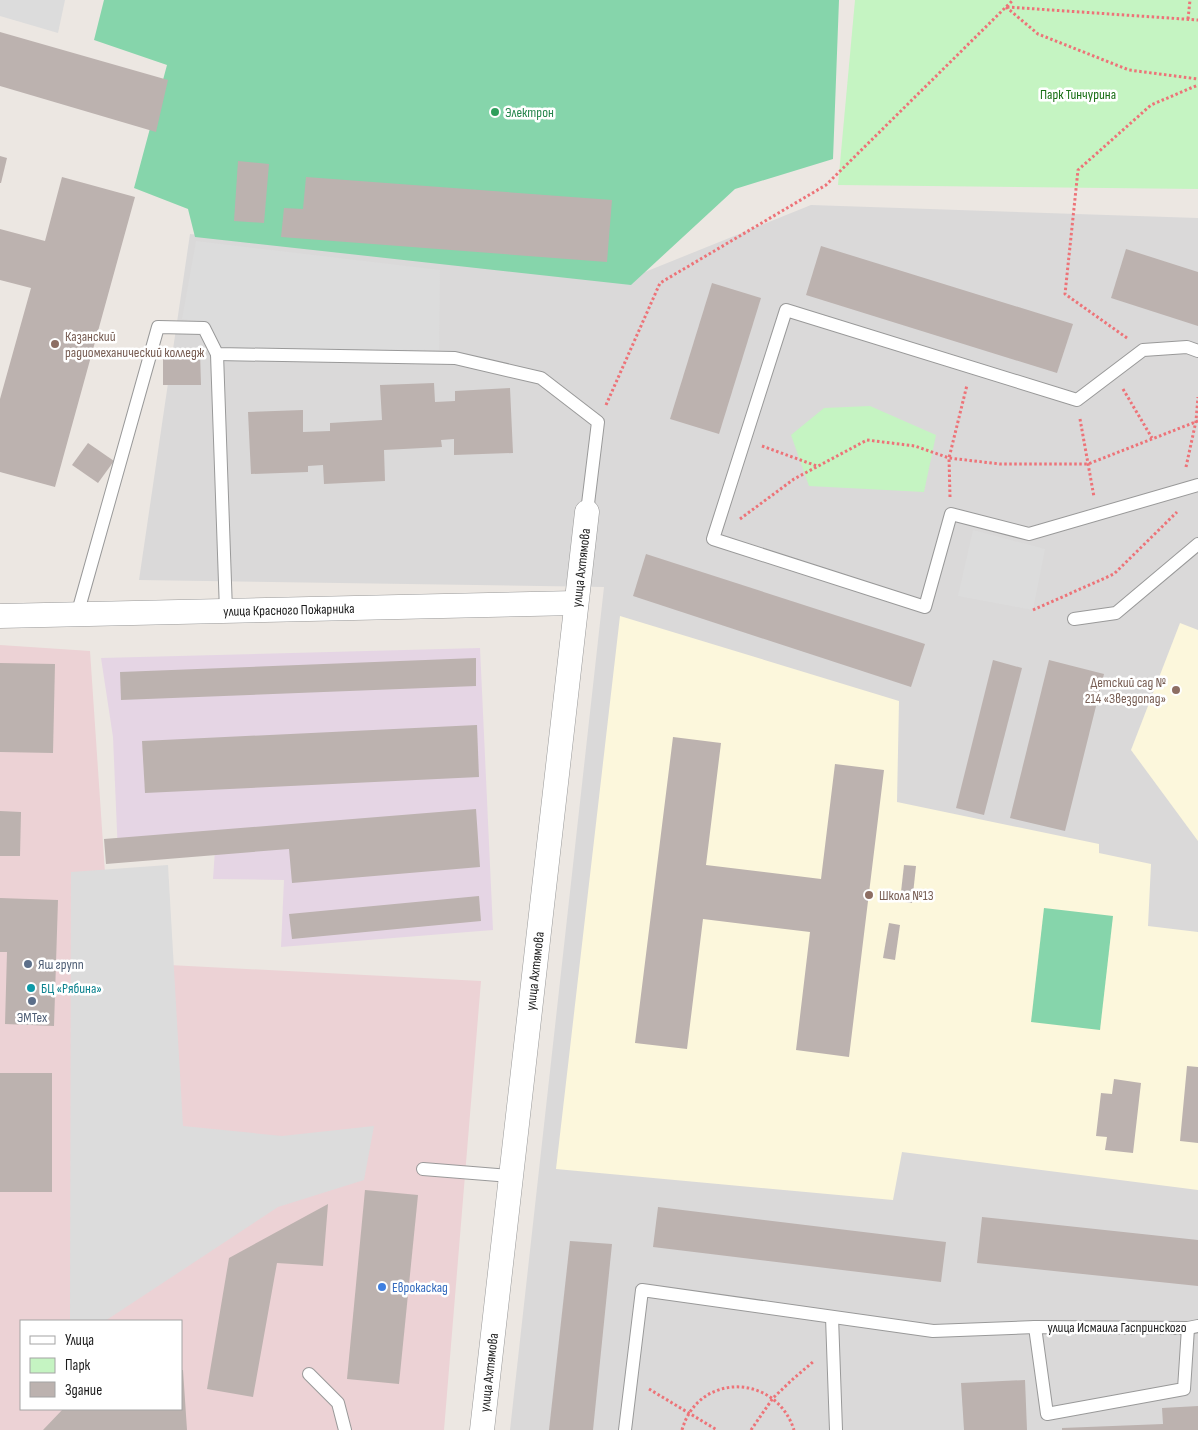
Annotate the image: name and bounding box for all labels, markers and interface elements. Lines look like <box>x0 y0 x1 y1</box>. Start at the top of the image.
park label: Парк Тинчурина <box>1040 86 1116 103</box>
place label: Электрон <box>505 104 554 121</box>
marker: Электрон <box>489 106 501 118</box>
place label: Казанский радиомеханический колледж <box>65 328 205 361</box>
marker: Казанский радиомеханический колледж <box>49 338 61 350</box>
street label: улица Ахтямова <box>568 527 594 608</box>
street label: улица Красного Пожарника <box>223 599 355 619</box>
place label: Детский сад № 214 «Звездопад» <box>1085 674 1166 707</box>
marker: Детский сад № 214 «Звездопад» <box>1170 684 1182 696</box>
place label: Школа №13 <box>879 887 934 904</box>
marker: Школа №13 <box>863 889 875 901</box>
street label: улица Ахтямова <box>522 931 547 1011</box>
place label: Яш групп <box>38 956 84 973</box>
marker: Яш групп <box>22 958 34 970</box>
place label: БЦ «Рябина» <box>41 980 102 997</box>
marker: БЦ «Рябина» <box>25 982 37 994</box>
marker: ЭМТех <box>26 995 38 1007</box>
place label: ЭМТех <box>17 1009 48 1026</box>
place label: Еврокаскад <box>392 1279 448 1296</box>
marker: Еврокаскад <box>376 1281 388 1293</box>
street label: улица Исмаила Гаспринского <box>1047 1319 1187 1336</box>
legend <box>20 1320 182 1410</box>
text: Улица <box>65 1331 94 1350</box>
street label: улица Ахтямова <box>476 1332 502 1413</box>
text: Парк <box>65 1356 91 1375</box>
text: Здание <box>65 1381 102 1400</box>

